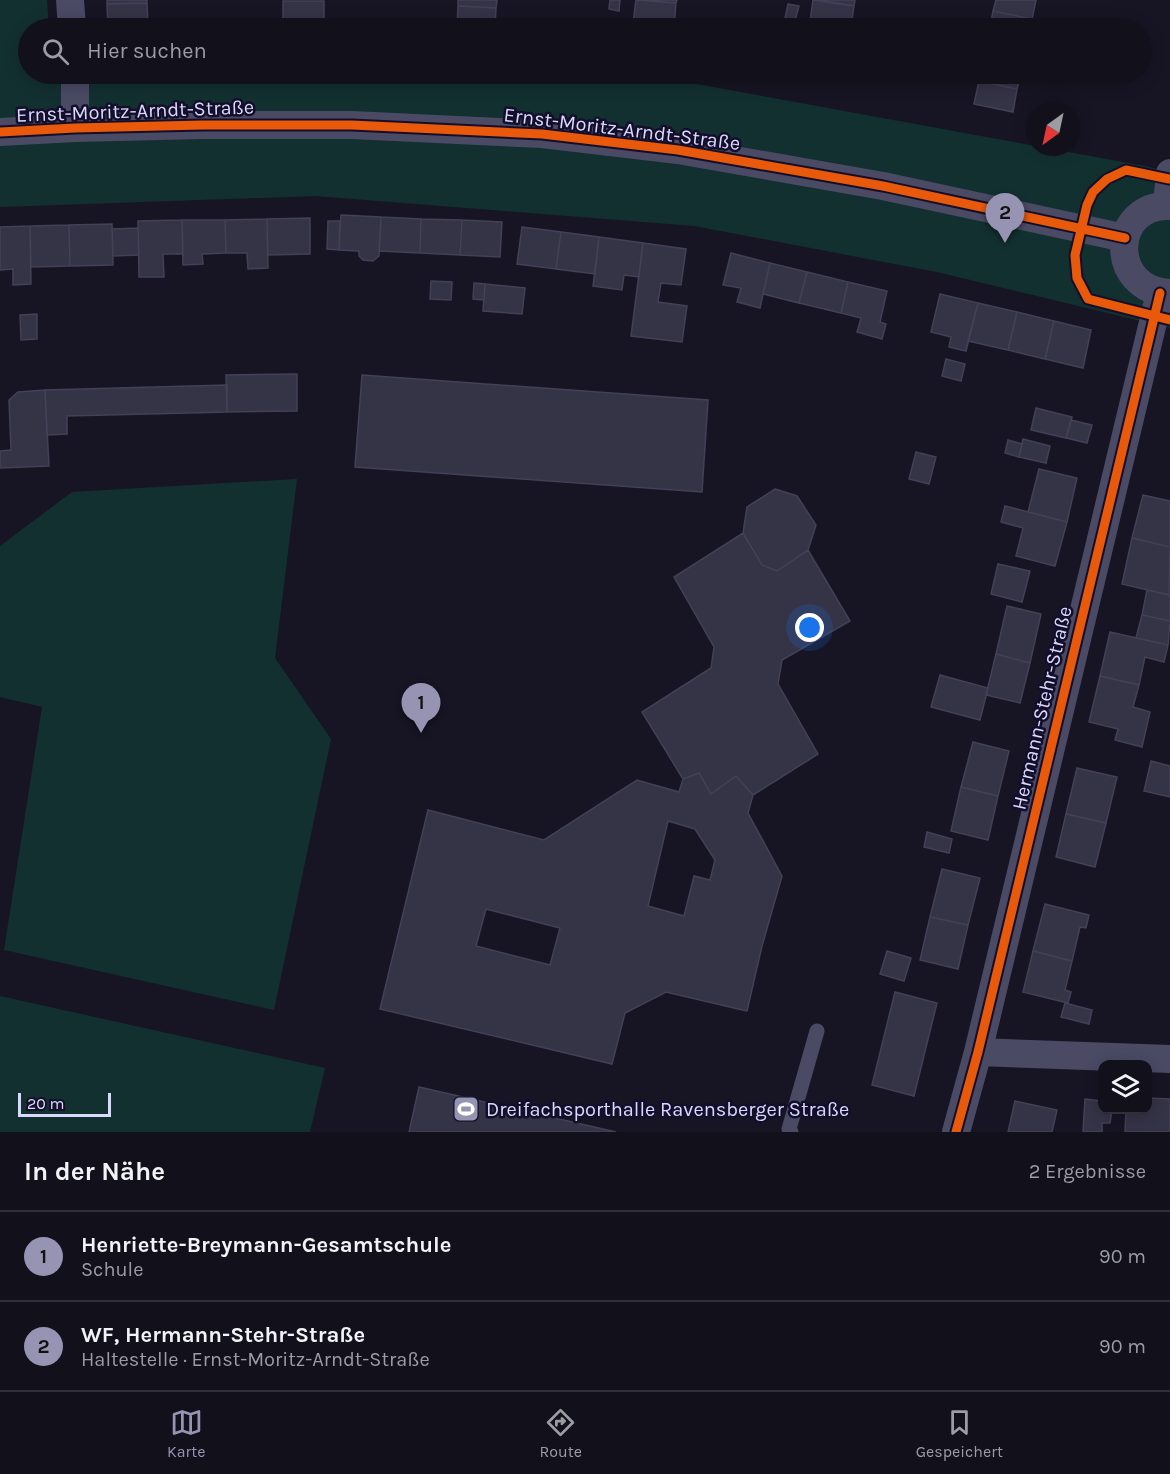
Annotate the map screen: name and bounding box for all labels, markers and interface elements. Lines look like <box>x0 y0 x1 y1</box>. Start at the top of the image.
search box <box>18 18 1152 84</box>
icon: search <box>39 35 72 68</box>
text: Hier suchen <box>87 38 207 64</box>
street label: Ernst-Moritz-Arndt-Straße <box>16 95 254 127</box>
north arrow <box>1026 102 1080 156</box>
street label: Ernst-Moritz-Arndt-Straße <box>502 103 742 155</box>
pin: 2 <box>986 194 1024 243</box>
street label: Hermann-Stehr-Straße <box>1007 604 1077 812</box>
your location <box>795 613 824 642</box>
pin: 1 <box>402 684 440 733</box>
map controls <box>1098 1060 1152 1114</box>
button: layers <box>1098 1060 1152 1114</box>
scale bar <box>18 1090 111 1118</box>
text: 20 m <box>27 1094 65 1113</box>
sports icon: Dreifachsporthalle Ravensberger Straße <box>451 1094 481 1124</box>
place label: Dreifachsporthalle Ravensberger Straße <box>486 1098 849 1121</box>
text: In der Nähe <box>24 1156 165 1187</box>
text: 2 Ergebnisse <box>1029 1160 1146 1183</box>
text: Henriette-Breymann-Gesamtschule <box>81 1232 451 1258</box>
text: 1 <box>40 1245 47 1268</box>
text: 90 m <box>1099 1245 1146 1268</box>
text: Schule <box>81 1258 143 1281</box>
text: WF, Hermann-Stehr-Straße <box>81 1322 365 1348</box>
text: 2 <box>37 1335 50 1358</box>
text: 90 m <box>1099 1335 1146 1358</box>
text: Haltestelle · Ernst-Moritz-Arndt-Straße <box>81 1348 430 1371</box>
tab: Karte <box>167 1406 206 1461</box>
tab: Route <box>539 1406 582 1461</box>
tab: Gespeichert <box>916 1406 1003 1461</box>

